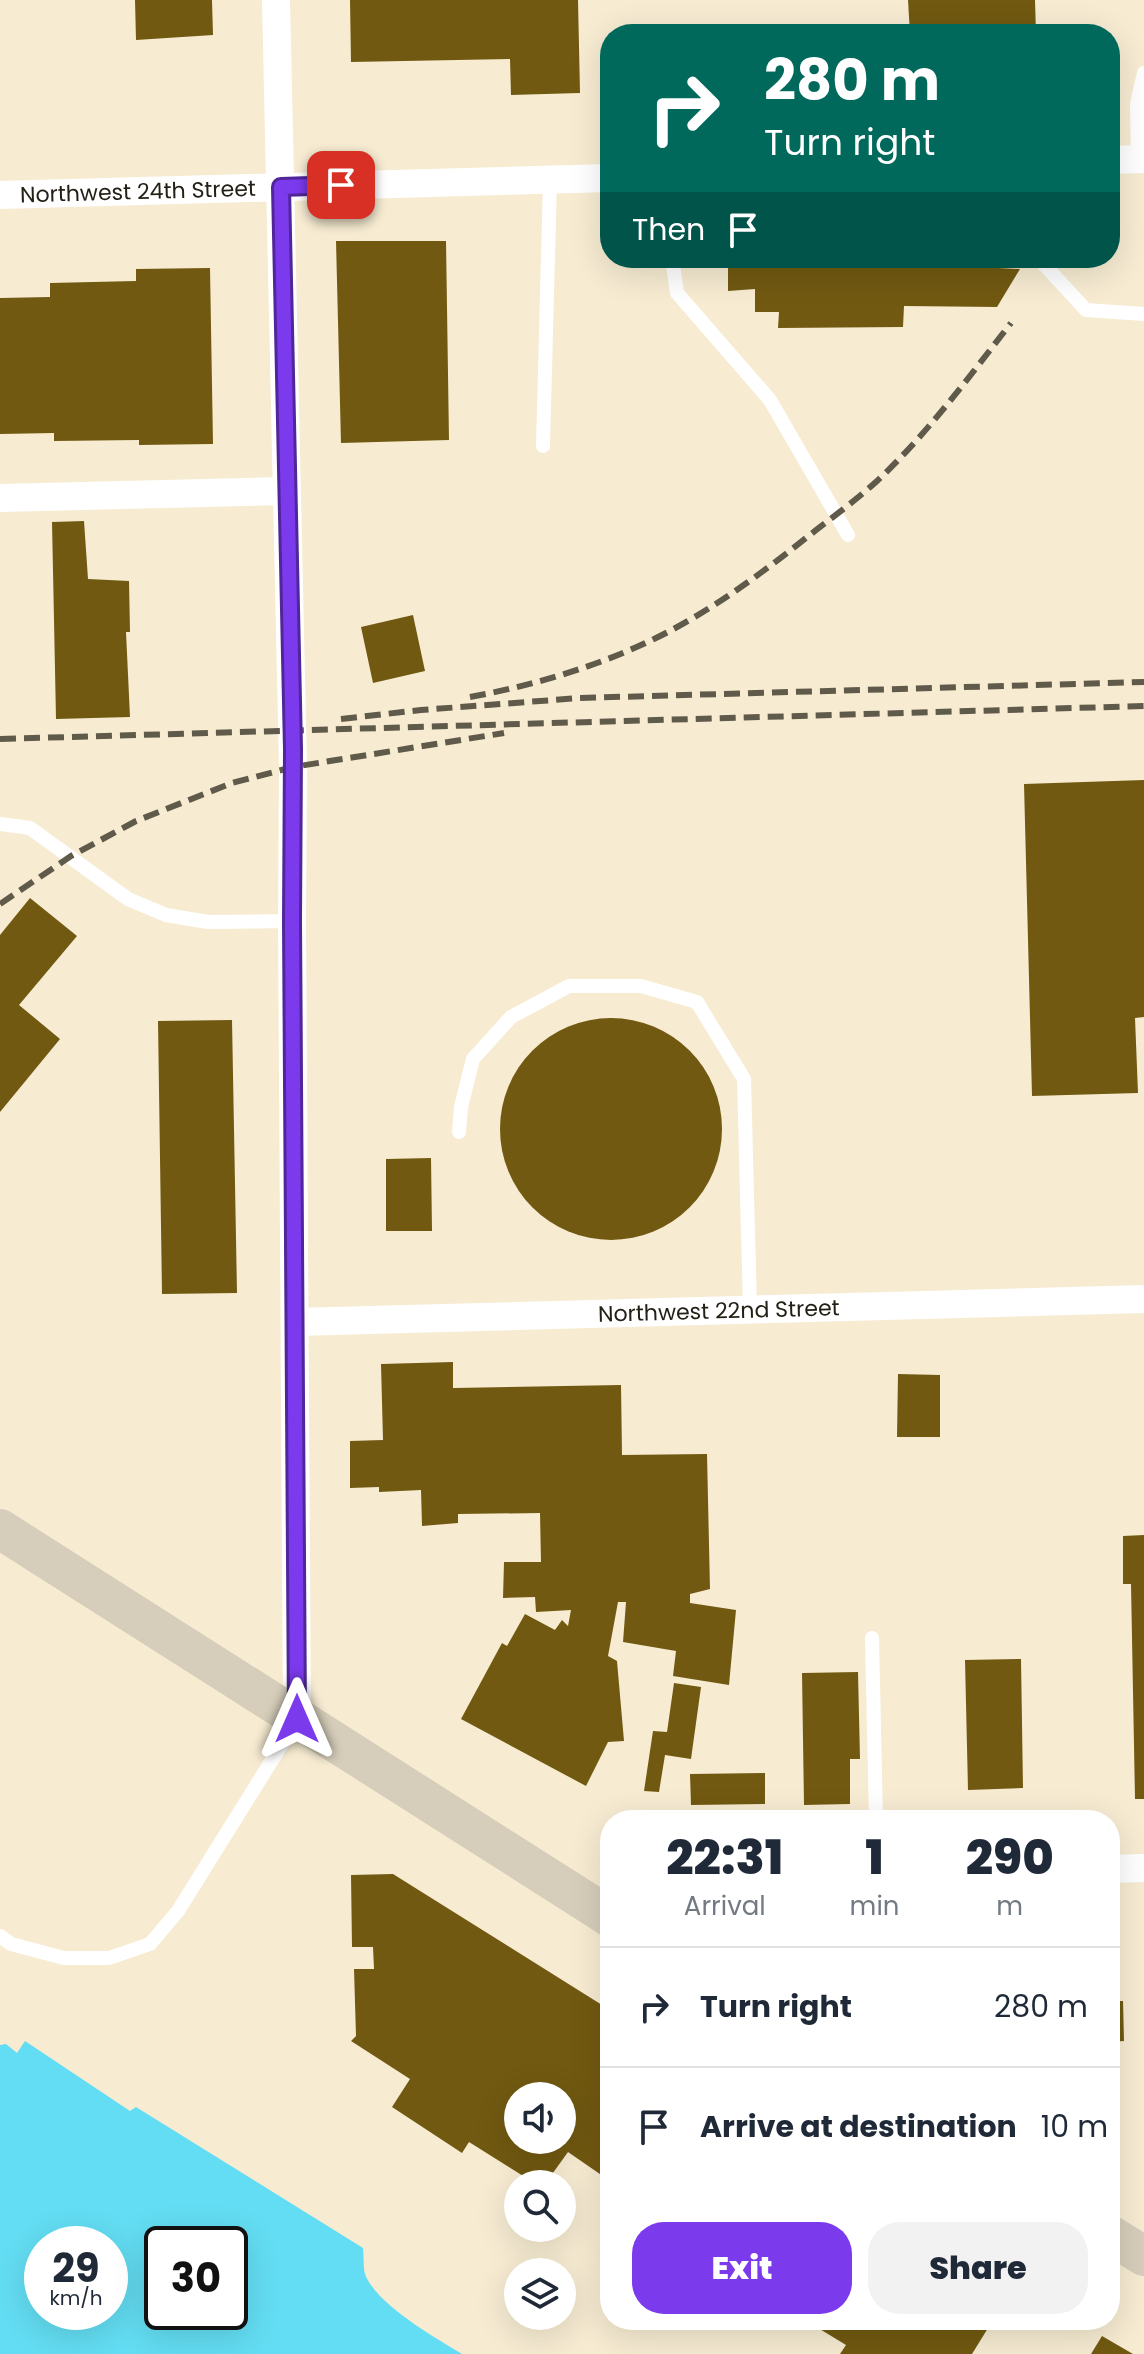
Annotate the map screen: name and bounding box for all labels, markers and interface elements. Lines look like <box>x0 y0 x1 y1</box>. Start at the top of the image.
text: 280 m <box>764 41 940 120</box>
icon: right <box>632 56 736 160</box>
text: Turn right <box>764 117 935 168</box>
pin <box>307 151 375 219</box>
icon: arrive <box>319 163 363 207</box>
street label: Northwest 24th Street <box>20 173 256 210</box>
text: Then <box>632 208 705 251</box>
icon: arrive <box>721 208 765 252</box>
street label: Northwest 22nd Street <box>598 1292 840 1330</box>
position arrow <box>255 1677 339 1761</box>
text: 22:31 <box>666 1824 783 1891</box>
text: 1 <box>865 1824 884 1891</box>
text: 290 <box>966 1824 1054 1891</box>
text: Arrival <box>684 1888 766 1924</box>
text: min <box>850 1888 899 1924</box>
text: m <box>996 1888 1023 1924</box>
icon: right <box>632 1985 676 2029</box>
text: Turn right <box>700 1985 852 2028</box>
text: 280 m <box>994 1985 1088 2028</box>
map controls <box>504 2082 576 2330</box>
button: sound <box>504 2082 576 2154</box>
icon: arrive <box>632 2105 676 2149</box>
text: Arrive at destination <box>700 2105 1017 2148</box>
text: 10 m <box>1041 2105 1108 2148</box>
button: search <box>504 2170 576 2242</box>
button: Exit <box>632 2222 852 2314</box>
button: Share <box>868 2222 1088 2314</box>
speed limit sign: 30 <box>144 2226 248 2330</box>
text: 29 <box>52 2240 100 2296</box>
button: layers <box>504 2258 576 2330</box>
text: km/h <box>49 2284 103 2312</box>

